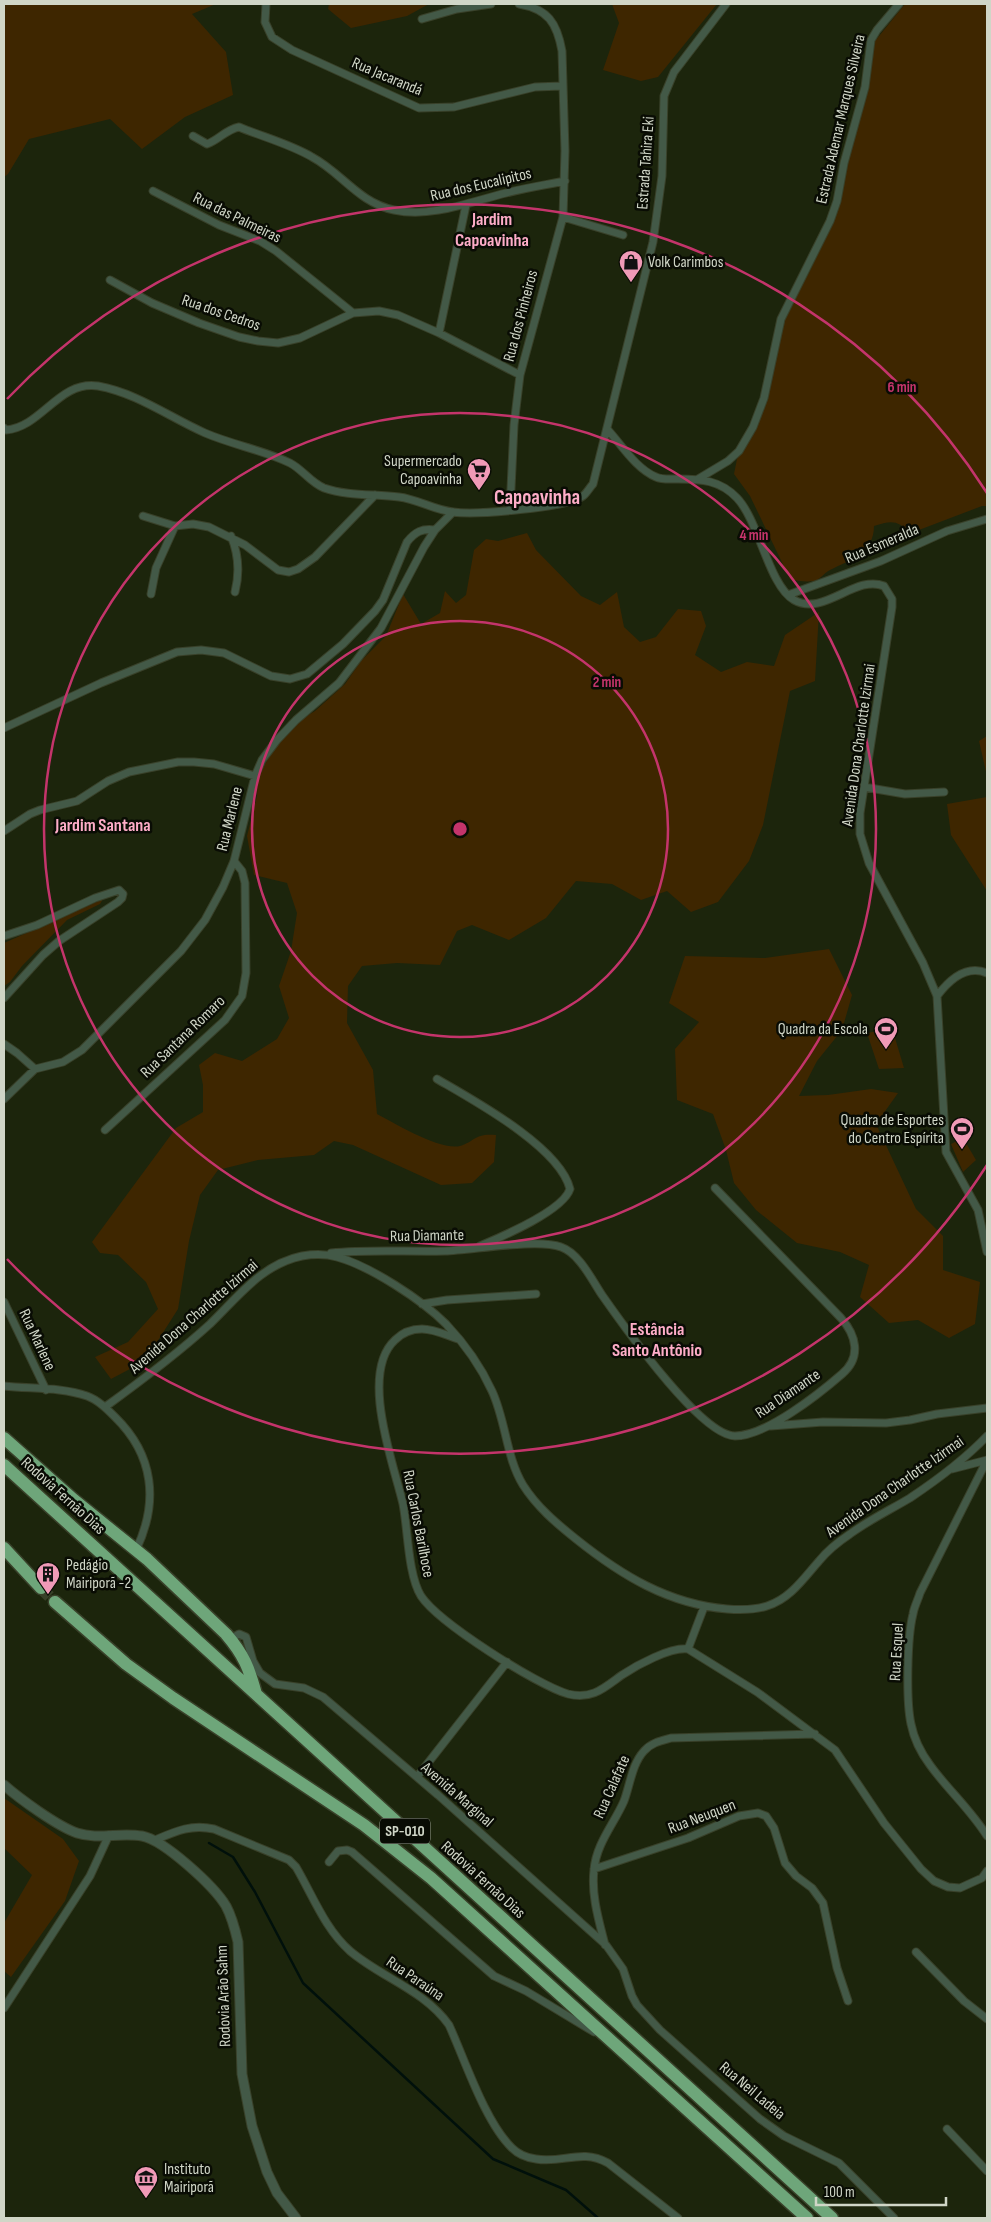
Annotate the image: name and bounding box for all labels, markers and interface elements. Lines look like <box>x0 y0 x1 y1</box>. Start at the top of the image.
street label: Estrada Ademar Marques Silveira <box>812 32 870 206</box>
street label: Rua Jacarandá <box>349 54 425 100</box>
street label: Estrada Tahira Eki <box>633 116 659 210</box>
street label: Rua dos Eucalipitos <box>429 164 534 206</box>
street label: Rua das Palmeiras <box>190 189 284 248</box>
district label: Jardim Capoavinha <box>455 209 529 251</box>
shop icon: Volk Carimbos <box>618 249 644 283</box>
place label: Volk Carimbos <box>648 253 724 272</box>
street label: Rua dos Pinheiros <box>500 268 542 364</box>
street label: Rua dos Cedros <box>179 291 263 335</box>
text: 6 min <box>887 378 917 397</box>
place label: Supermercado Capoavinha <box>384 452 462 489</box>
supermarket icon: Supermercado Capoavinha <box>466 457 492 491</box>
district label: Capoavinha <box>494 485 580 510</box>
street label: Rua Esmeralda <box>842 520 922 568</box>
text: 4 min <box>740 526 768 545</box>
street label: Avenida Dona Charlotte Izirmai <box>838 662 880 828</box>
text: 2 min <box>593 673 621 692</box>
street label: Rua Marlene <box>213 785 247 853</box>
district label: Jardim Santana <box>54 815 151 836</box>
centre of rings <box>451 820 469 838</box>
street label: Rua Santana Romaro <box>137 992 229 1082</box>
sports icon: Quadra da Escola <box>873 1016 899 1050</box>
place label: Quadra da Escola <box>778 1020 868 1039</box>
place label: Quadra de Esportes do Centro Espírita <box>841 1111 944 1148</box>
sports icon: Quadra de Esportes do Centro Espírita <box>949 1116 975 1150</box>
street label: Rua Diamante <box>390 1226 464 1246</box>
street label: Avenida Dona Charlotte Izirmai <box>125 1256 262 1379</box>
street label: Rua Marlene <box>14 1306 60 1374</box>
district label: Estância Santo Antônio <box>612 1319 702 1361</box>
street label: Rua Diamante <box>752 1365 824 1423</box>
street label: Avenida Dona Charlotte Izirmai <box>822 1432 968 1542</box>
street label: Rodovia Fernão Dias <box>17 1453 109 1539</box>
street label: Rua Carlos Barilhoce <box>398 1469 438 1579</box>
place label: Pedágio Mairiporã -2 <box>66 1556 131 1593</box>
building icon: Pedágio Mairiporã -2 <box>35 1561 61 1595</box>
street label: Rua Esquel <box>886 1623 908 1681</box>
street label: Rua Calafate <box>590 1752 634 1822</box>
street label: Avenida Marginal <box>416 1758 497 1832</box>
street label: Rua Neuquen <box>666 1795 738 1839</box>
road number: SP-010 <box>380 1818 430 1844</box>
street label: Rodovia Fernão Dias <box>437 1837 529 1923</box>
street label: Rodovia Arão Sahm <box>213 1945 235 2047</box>
street label: Rua Paraúna <box>382 1953 448 2005</box>
street label: Rua Neil Ladeia <box>715 2058 789 2124</box>
place label: Instituto Mairiporã <box>164 2160 214 2197</box>
museum icon: Instituto Mairiporã <box>133 2165 159 2199</box>
scale bar <box>816 2174 946 2206</box>
text: 100 m <box>824 2183 855 2202</box>

